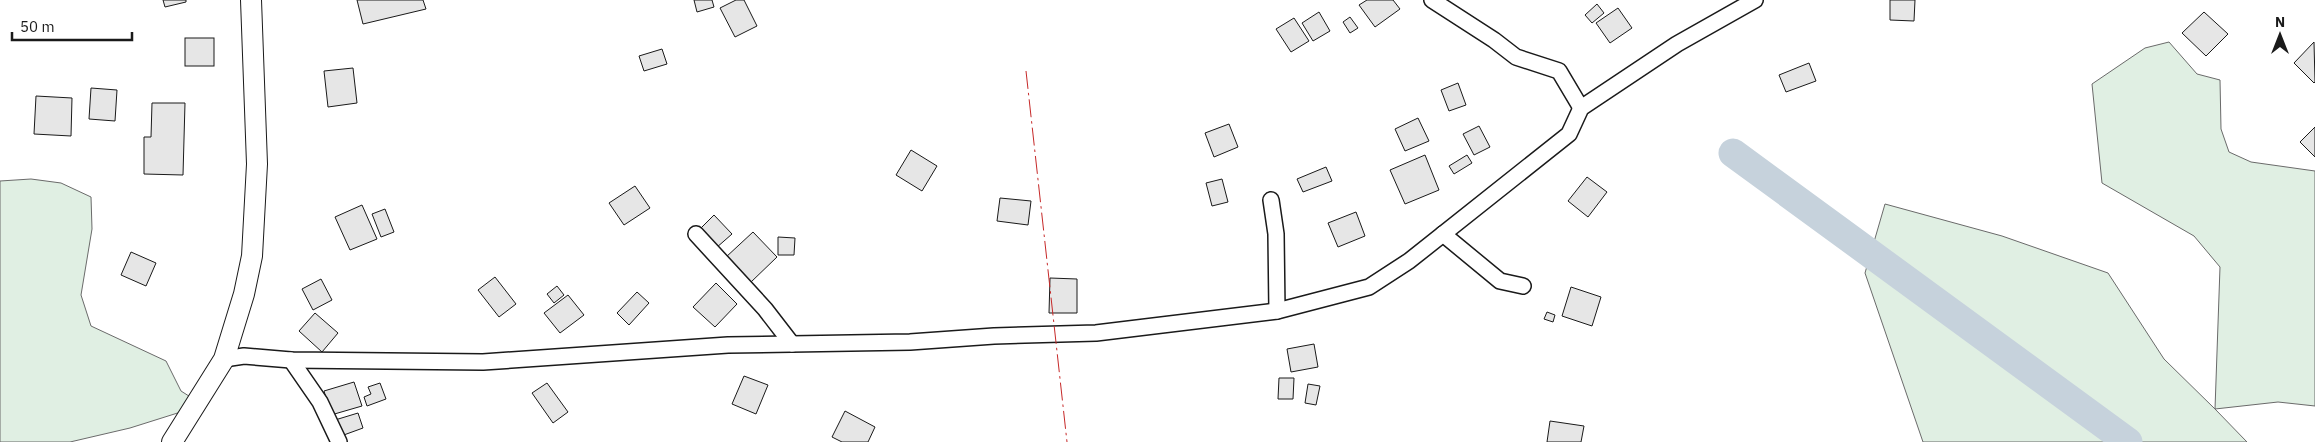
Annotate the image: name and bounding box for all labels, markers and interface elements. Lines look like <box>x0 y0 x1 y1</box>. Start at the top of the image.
scale bar <box>12 10 132 42</box>
north arrow <box>2255 10 2305 60</box>
text: N <box>2275 13 2285 31</box>
text: 50 m <box>20 17 55 36</box>

